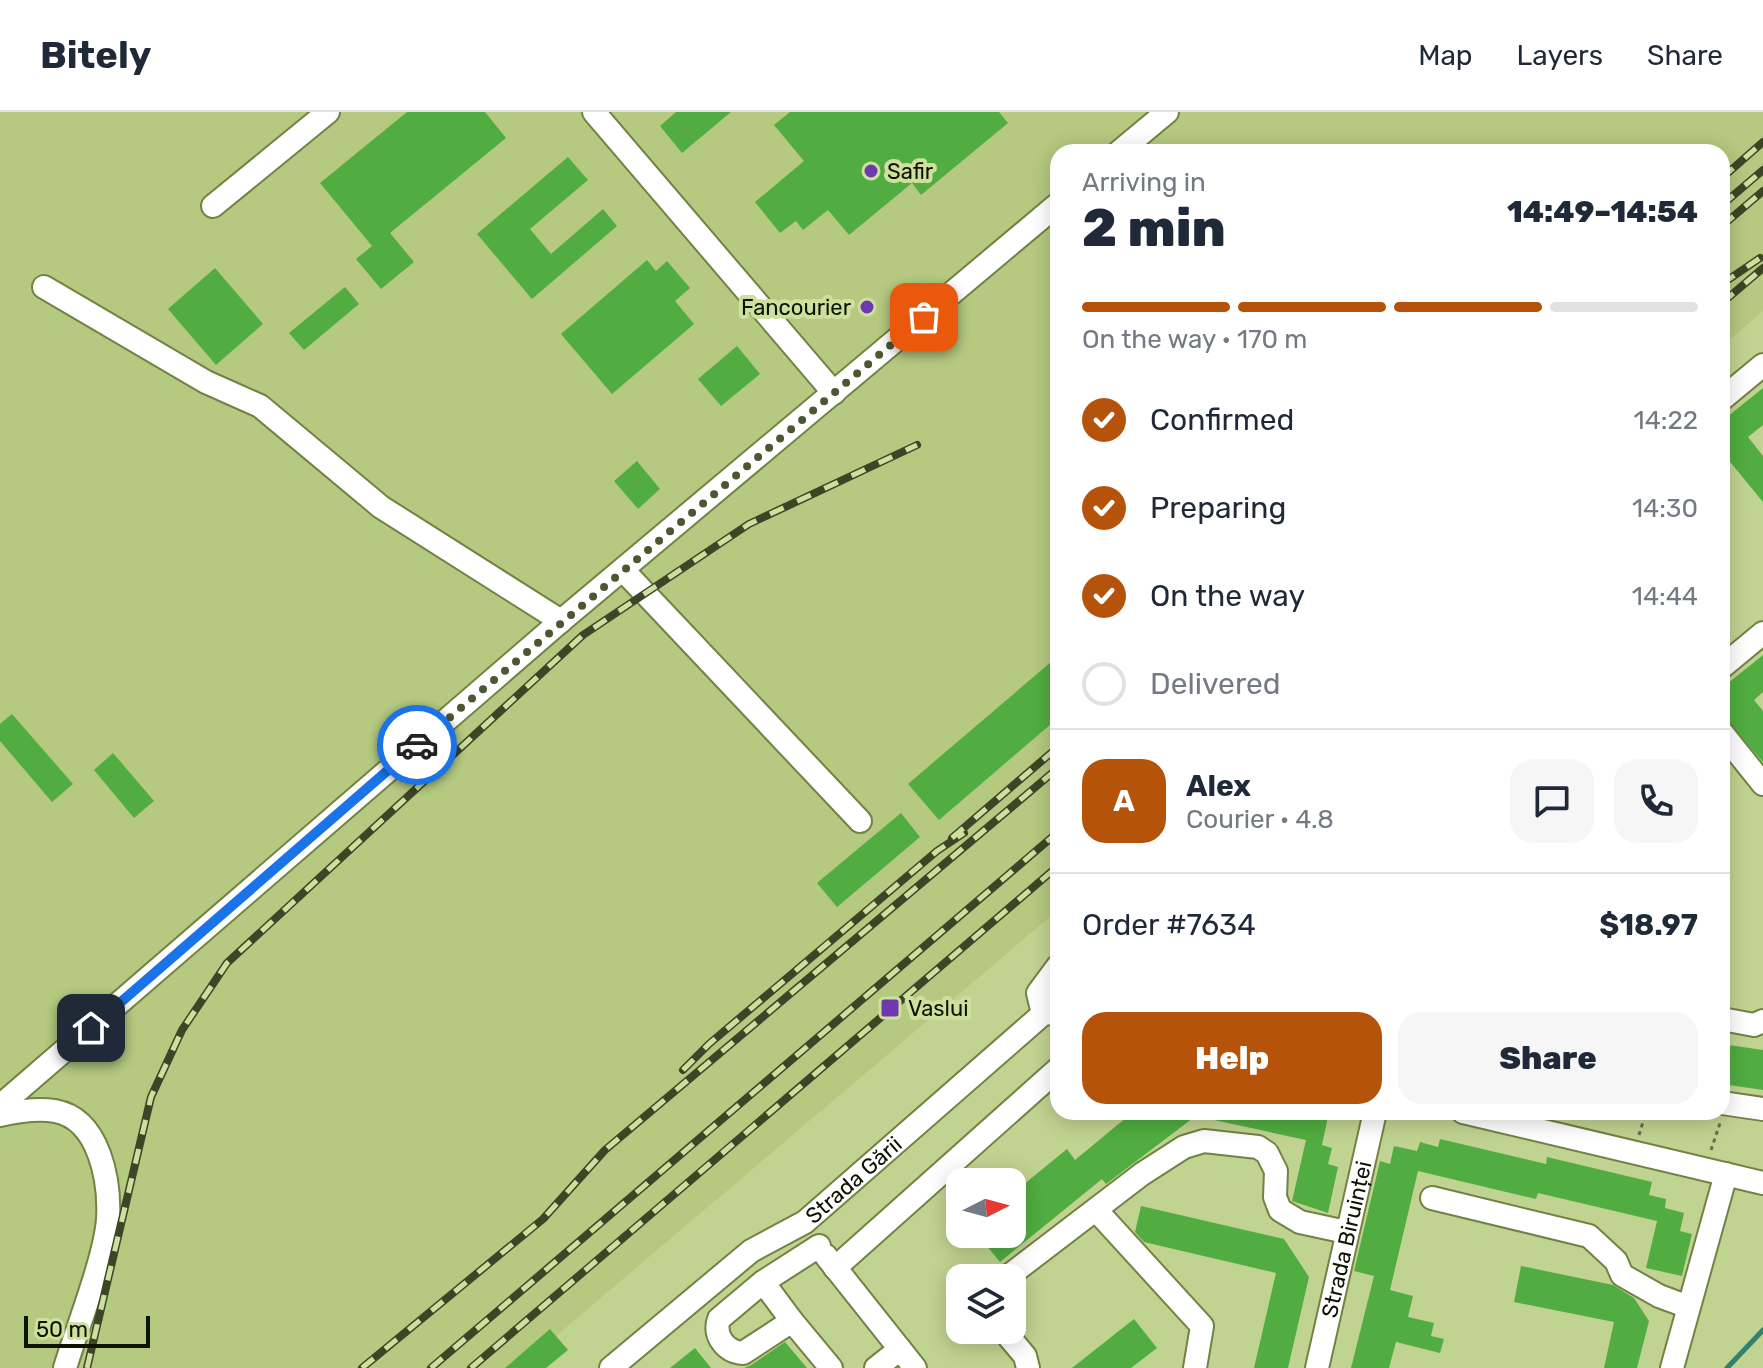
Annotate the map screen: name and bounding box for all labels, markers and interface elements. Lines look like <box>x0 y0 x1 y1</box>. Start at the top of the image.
text: Bitely <box>40 32 152 78</box>
text: Map <box>1418 39 1473 72</box>
text: Layers <box>1517 39 1603 72</box>
text: Share <box>1647 39 1723 72</box>
place label: Safir <box>887 158 934 185</box>
marker: Safir <box>862 162 880 180</box>
text: Arriving in <box>1082 167 1206 198</box>
text: 14:49–14:54 <box>1507 194 1698 230</box>
text: 2 min <box>1082 197 1226 259</box>
pin <box>890 283 958 351</box>
place label: Fancourier <box>741 294 852 321</box>
icon: bag <box>902 295 946 339</box>
marker: Fancourier <box>858 298 876 316</box>
text: On the way · 170 m <box>1082 324 1307 355</box>
icon: check <box>1082 398 1126 442</box>
text: Confirmed <box>1150 402 1294 438</box>
text: 14:22 <box>1634 405 1698 436</box>
icon: check <box>1082 486 1126 530</box>
text: Preparing <box>1150 490 1286 526</box>
text: 14:30 <box>1632 493 1698 524</box>
icon: check <box>1082 574 1126 618</box>
text: On the way <box>1150 578 1305 614</box>
text: 14:44 <box>1632 581 1698 612</box>
text: Delivered <box>1150 666 1281 702</box>
courier <box>377 705 457 785</box>
icon: car <box>395 723 439 767</box>
button: chat <box>1510 759 1594 843</box>
button: phone <box>1614 759 1698 843</box>
text: Alex <box>1186 768 1251 804</box>
text: A <box>1113 783 1135 819</box>
text: Courier · 4.8 <box>1186 804 1334 835</box>
text: Order #7634 <box>1082 907 1256 943</box>
text: $18.97 <box>1599 907 1698 943</box>
pin <box>57 994 125 1062</box>
place label: Vaslui <box>908 995 968 1022</box>
marker: Vaslui <box>879 997 901 1019</box>
icon: home <box>69 1006 113 1050</box>
button: Help <box>1082 1012 1382 1104</box>
button: Share <box>1398 1012 1698 1104</box>
street label: Strada Gării <box>800 1130 907 1229</box>
street label: Strada Biruinței <box>1315 1158 1377 1320</box>
north arrow <box>946 1168 1026 1248</box>
map controls <box>946 1168 1026 1344</box>
button: layers <box>946 1264 1026 1344</box>
scale bar <box>24 1312 150 1348</box>
text: 50 m <box>36 1316 88 1343</box>

